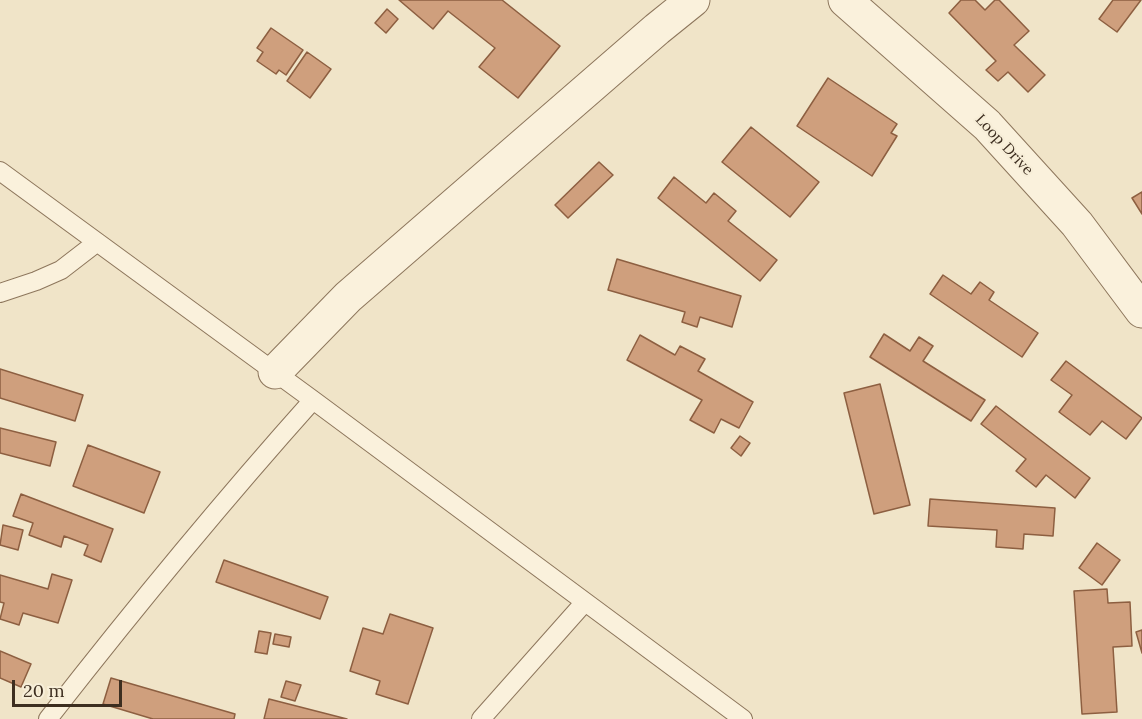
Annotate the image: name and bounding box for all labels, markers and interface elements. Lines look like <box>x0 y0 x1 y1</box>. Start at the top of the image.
street label: Loop Drive <box>971 111 1037 179</box>
scale bar <box>15 668 124 706</box>
text: 20 m <box>23 679 65 702</box>

